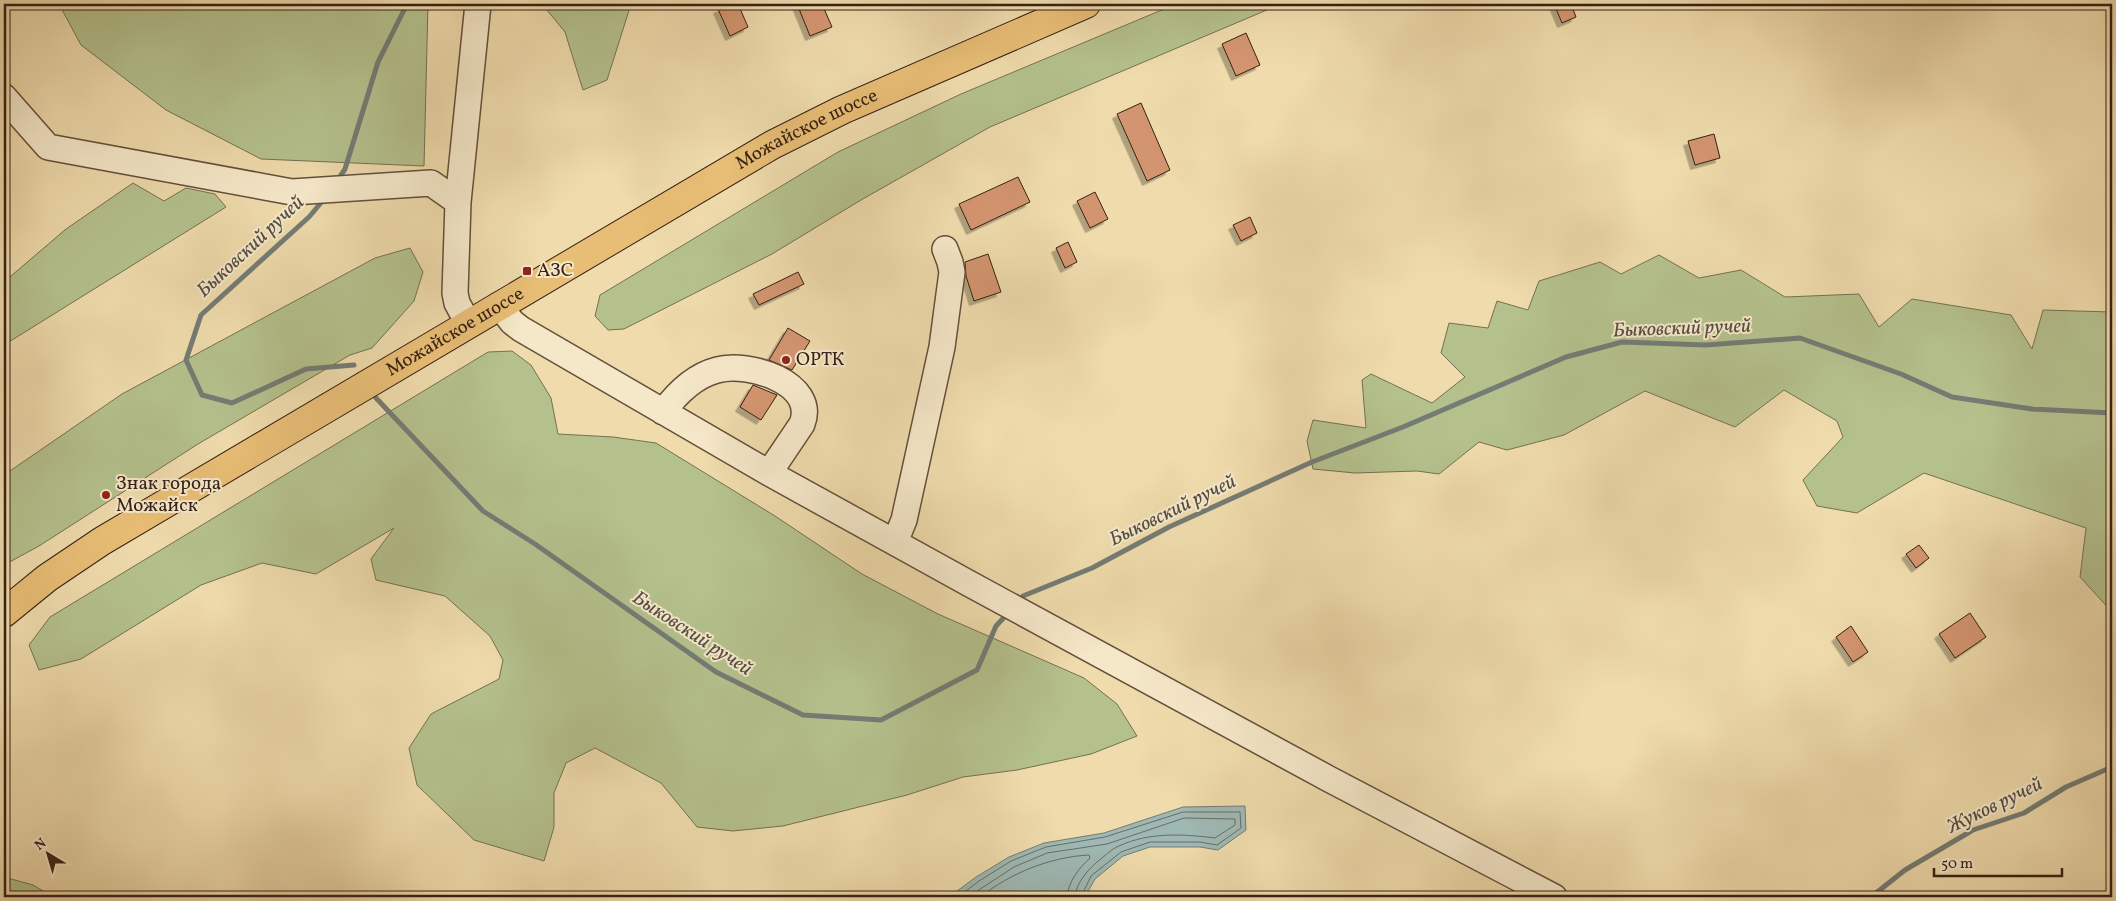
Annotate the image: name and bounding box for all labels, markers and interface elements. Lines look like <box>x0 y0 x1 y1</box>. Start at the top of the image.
street label: Можайское шоссе <box>731 83 882 177</box>
water label: Быковский ручей <box>191 190 311 304</box>
place label: АЗС <box>537 258 573 284</box>
marker: АЗС <box>521 265 533 277</box>
street label: Можайское шоссе <box>381 281 529 383</box>
water label: Быковский ручей <box>1613 313 1751 345</box>
place label: ОРТК <box>796 347 845 373</box>
marker: ОРТК <box>780 354 792 366</box>
water label: Быковский ручей <box>1105 468 1241 554</box>
place label: Знак города Можайск <box>116 471 221 519</box>
marker: Знак города Можайск <box>100 489 112 501</box>
water label: Быковский ручей <box>627 585 757 683</box>
water label: Жуков ручей <box>1941 771 2048 842</box>
north arrow <box>22 828 72 878</box>
text: N <box>31 834 51 856</box>
scale bar <box>1934 846 2061 878</box>
text: 50 m <box>1941 854 1973 875</box>

